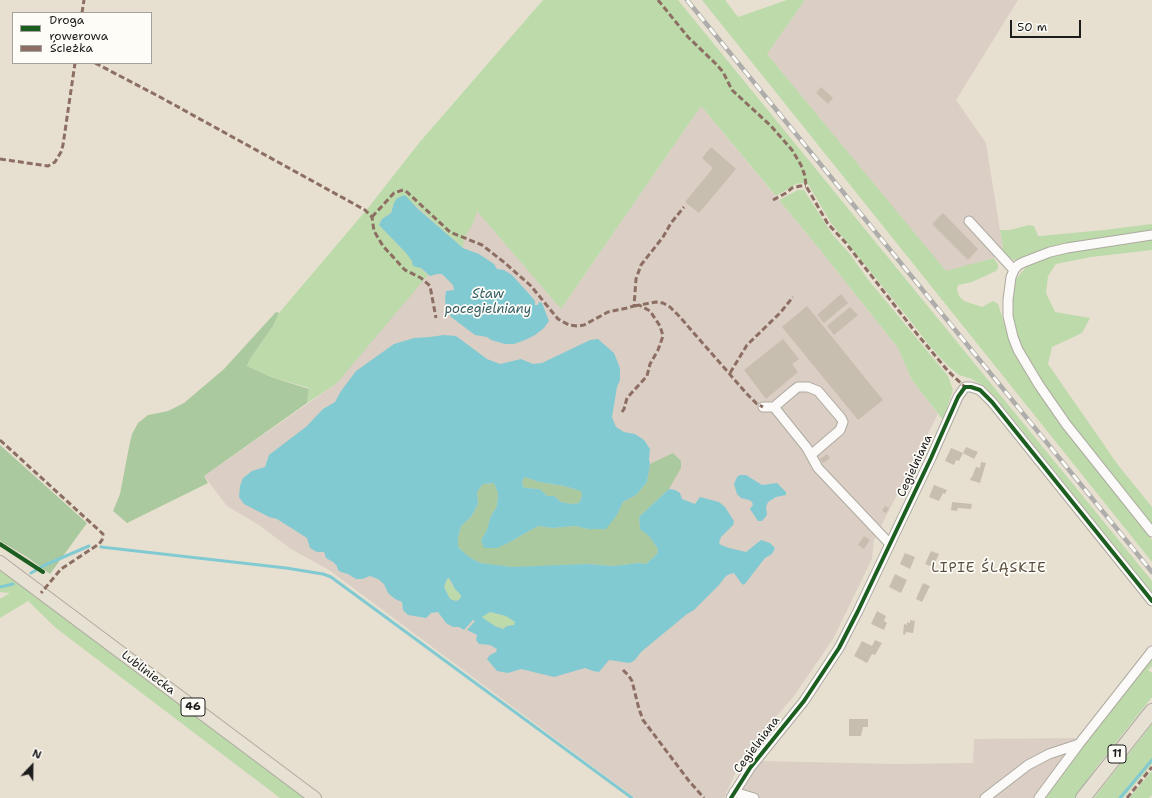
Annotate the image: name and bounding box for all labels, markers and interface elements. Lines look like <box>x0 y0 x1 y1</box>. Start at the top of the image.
legend <box>12 12 152 64</box>
text: Droga rowerowa <box>49 12 108 44</box>
scale bar <box>1012 12 1083 38</box>
text: 50 m <box>1017 19 1047 35</box>
text: Ścieżka <box>50 40 93 56</box>
water label: Staw pocegielniany <box>445 287 531 318</box>
street label: Cegielniana <box>894 433 936 499</box>
district label: LIPIE ŚLĄSKIE <box>931 560 1047 576</box>
street label: Lubliniecka <box>118 648 178 698</box>
road number: 46 <box>181 698 205 716</box>
street label: Cegielniana <box>731 714 783 776</box>
road number: 11 <box>1108 745 1126 763</box>
north arrow <box>12 746 52 786</box>
text: N <box>30 746 44 763</box>

